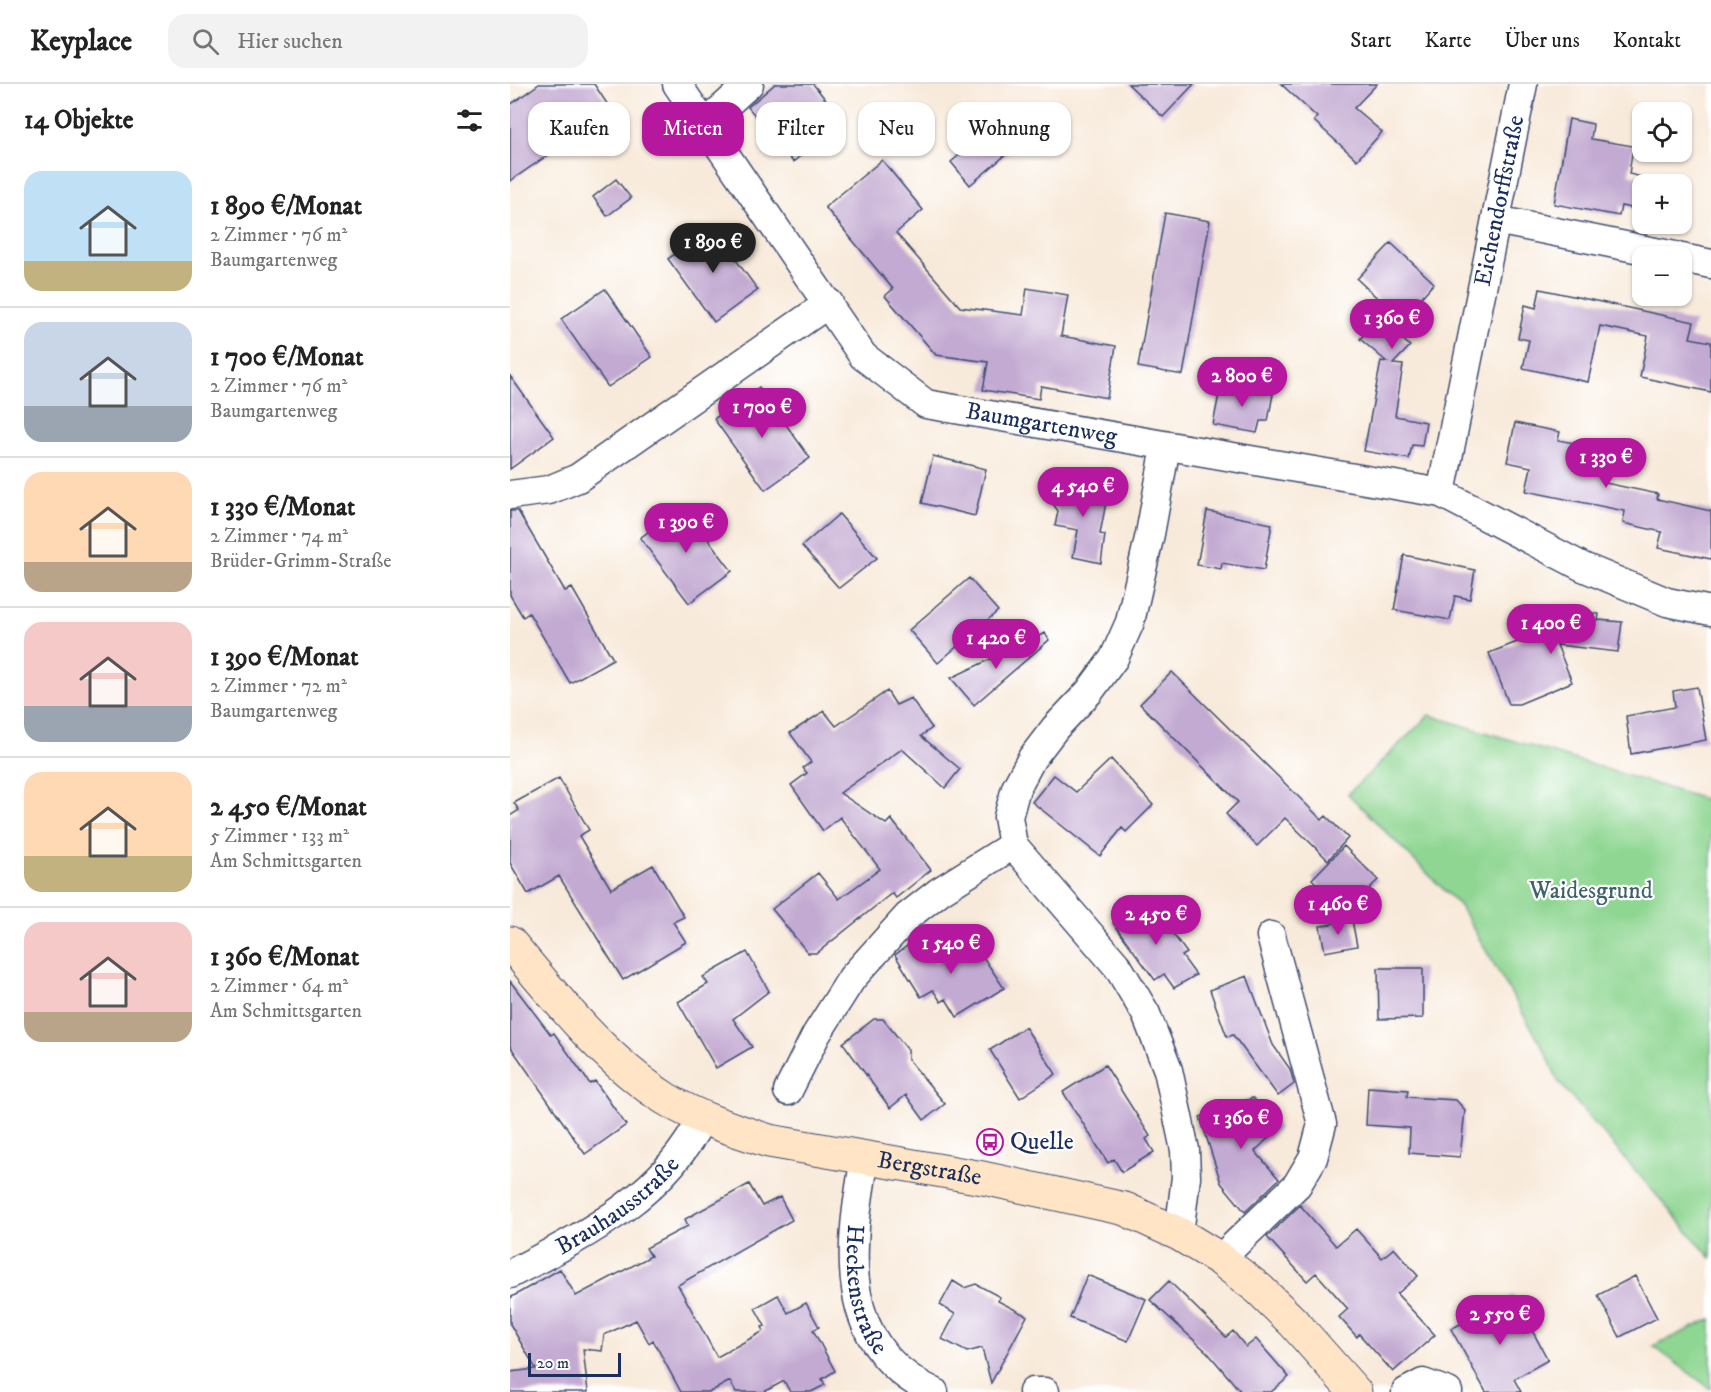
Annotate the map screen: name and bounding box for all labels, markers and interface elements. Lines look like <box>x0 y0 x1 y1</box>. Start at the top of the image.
search box <box>168 14 588 68</box>
text: Keyplace <box>30 24 132 59</box>
icon: search <box>189 25 222 58</box>
text: Hier suchen <box>237 28 343 55</box>
text: Start <box>1350 28 1392 54</box>
text: Karte <box>1425 28 1471 54</box>
text: Über uns <box>1504 28 1580 54</box>
text: Kontakt <box>1613 28 1681 54</box>
chip: Kaufen <box>528 102 630 156</box>
chip: Mieten <box>642 102 744 156</box>
chip: Filter <box>756 102 846 156</box>
chip: Neu <box>858 102 935 156</box>
chip: Wohnung <box>947 102 1071 156</box>
map controls <box>1632 102 1692 306</box>
button: locate <box>1632 102 1692 162</box>
text: 14 Objekte <box>24 104 134 137</box>
icon: filters <box>453 104 486 137</box>
street label: Eichendorffstraße <box>1468 113 1531 289</box>
button: + <box>1632 174 1692 234</box>
text: 1 890 €/Monat <box>210 190 362 223</box>
icon: home <box>72 195 144 267</box>
text: 2 Zimmer · 76 m² <box>210 223 347 248</box>
pin: 1 890 € <box>658 223 768 274</box>
text: 1 890 € <box>684 230 742 255</box>
button: − <box>1632 246 1692 306</box>
text: Baumgartenweg <box>210 248 337 273</box>
pin: 1 360 € <box>1337 299 1447 350</box>
text: 1 360 € <box>1364 306 1420 331</box>
text: 1 700 €/Monat <box>210 341 364 374</box>
icon: home <box>72 346 144 418</box>
pin: 2 800 € <box>1187 357 1297 408</box>
text: 2 800 € <box>1211 364 1273 389</box>
text: 2 Zimmer · 76 m² <box>210 374 347 399</box>
pin: 1 700 € <box>707 388 817 439</box>
text: 1 700 € <box>732 395 792 420</box>
street label: Baumgartenweg <box>964 396 1120 452</box>
text: Baumgartenweg <box>210 399 337 424</box>
pin: 1 330 € <box>1551 438 1661 489</box>
text: 1 330 € <box>1579 445 1633 470</box>
pin: 4 540 € <box>1028 467 1138 518</box>
text: 4 540 € <box>1052 474 1114 499</box>
text: 1 330 €/Monat <box>210 491 355 524</box>
icon: home <box>72 496 144 568</box>
pin: 1 390 € <box>631 503 741 554</box>
text: 1 390 € <box>658 510 714 535</box>
text: 2 Zimmer · 74 m² <box>210 524 348 549</box>
text: Brüder-Grimm-Straße <box>210 549 391 574</box>
pin: 1 400 € <box>1496 604 1606 655</box>
text: 1 400 € <box>1521 611 1581 636</box>
pin: 1 420 € <box>941 619 1051 670</box>
text: 1 420 € <box>966 626 1026 651</box>
text: 1 390 €/Monat <box>210 641 359 674</box>
icon: home <box>72 646 144 718</box>
text: 2 Zimmer · 72 m² <box>210 674 347 699</box>
text: Baumgartenweg <box>210 699 337 724</box>
text: 2 450 €/Monat <box>210 791 367 824</box>
icon: home <box>72 796 144 868</box>
text: 5 Zimmer · 133 m² <box>210 824 349 849</box>
text: Am Schmittsgarten <box>210 849 362 874</box>
park label: Waidesgrund <box>1528 876 1653 906</box>
pin: 1 460 € <box>1283 885 1393 936</box>
text: 1 460 € <box>1308 892 1368 917</box>
pin: 2 450 € <box>1101 895 1211 946</box>
text: 2 450 € <box>1125 902 1187 927</box>
pin: 1 540 € <box>896 924 1006 975</box>
text: 1 540 € <box>922 931 980 956</box>
text: 1 360 €/Monat <box>210 941 359 974</box>
icon: home <box>72 946 144 1018</box>
text: 2 Zimmer · 64 m² <box>210 974 348 999</box>
text: Am Schmittsgarten <box>210 999 362 1024</box>
pin: 1 360 € <box>1186 1099 1296 1150</box>
text: 1 360 € <box>1213 1106 1269 1131</box>
bus stop icon: Quelle <box>975 1127 1005 1157</box>
place label: Quelle <box>1010 1127 1074 1157</box>
street label: Bergstraße <box>875 1145 984 1193</box>
street label: Brauhausstraße <box>551 1150 686 1262</box>
street label: Heckenstraße <box>839 1223 894 1361</box>
pin: 2 550 € <box>1445 1295 1555 1346</box>
text: 2 550 € <box>1470 1302 1530 1327</box>
scale bar <box>528 1350 621 1378</box>
text: 20 m <box>537 1353 569 1373</box>

